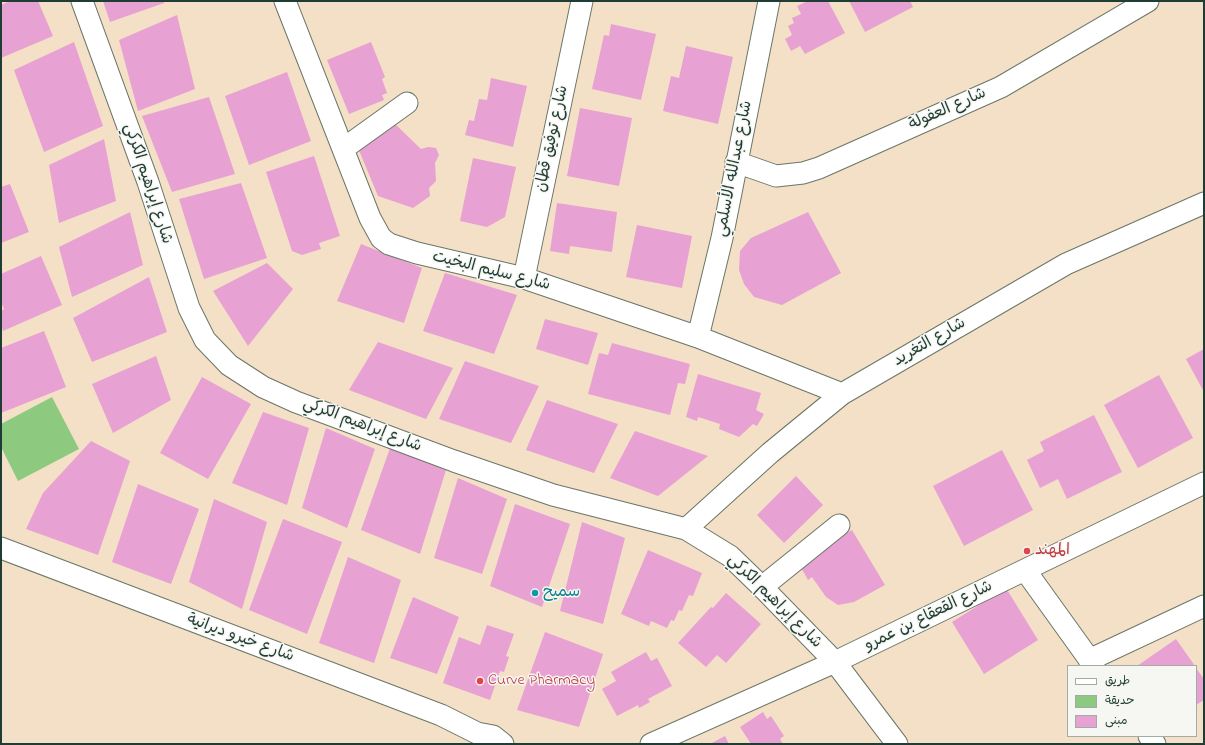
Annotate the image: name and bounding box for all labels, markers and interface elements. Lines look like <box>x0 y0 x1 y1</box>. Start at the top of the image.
street label: شارع توفيق قطان <box>532 84 574 194</box>
street label: شارع العفولة <box>906 84 990 136</box>
street label: شارع عبدالله الأسلمي <box>712 99 758 239</box>
street label: شارع إبراهيم الكركي <box>118 121 176 247</box>
street label: شارع سليم البخيت <box>430 248 552 296</box>
street label: شارع التغريد <box>890 315 970 371</box>
street label: شارع إبراهيم الكركي <box>300 395 424 457</box>
place label: المهند <box>1035 541 1070 561</box>
marker: المهند <box>1022 546 1032 556</box>
street label: شارع إبراهيم الكركي <box>723 551 825 653</box>
street label: شارع القعقاع بن عمرو <box>862 578 996 656</box>
place label: سميح <box>543 583 580 603</box>
marker: سميح <box>530 588 540 598</box>
street label: شارع خيرو ديرانية <box>184 611 296 667</box>
legend <box>1067 665 1197 737</box>
place label: Curve Pharmacy <box>488 671 595 691</box>
text: طريق <box>1105 672 1130 690</box>
marker: Curve Pharmacy <box>475 676 485 686</box>
text: حديقة <box>1105 692 1134 710</box>
text: مبنى <box>1105 712 1128 730</box>

